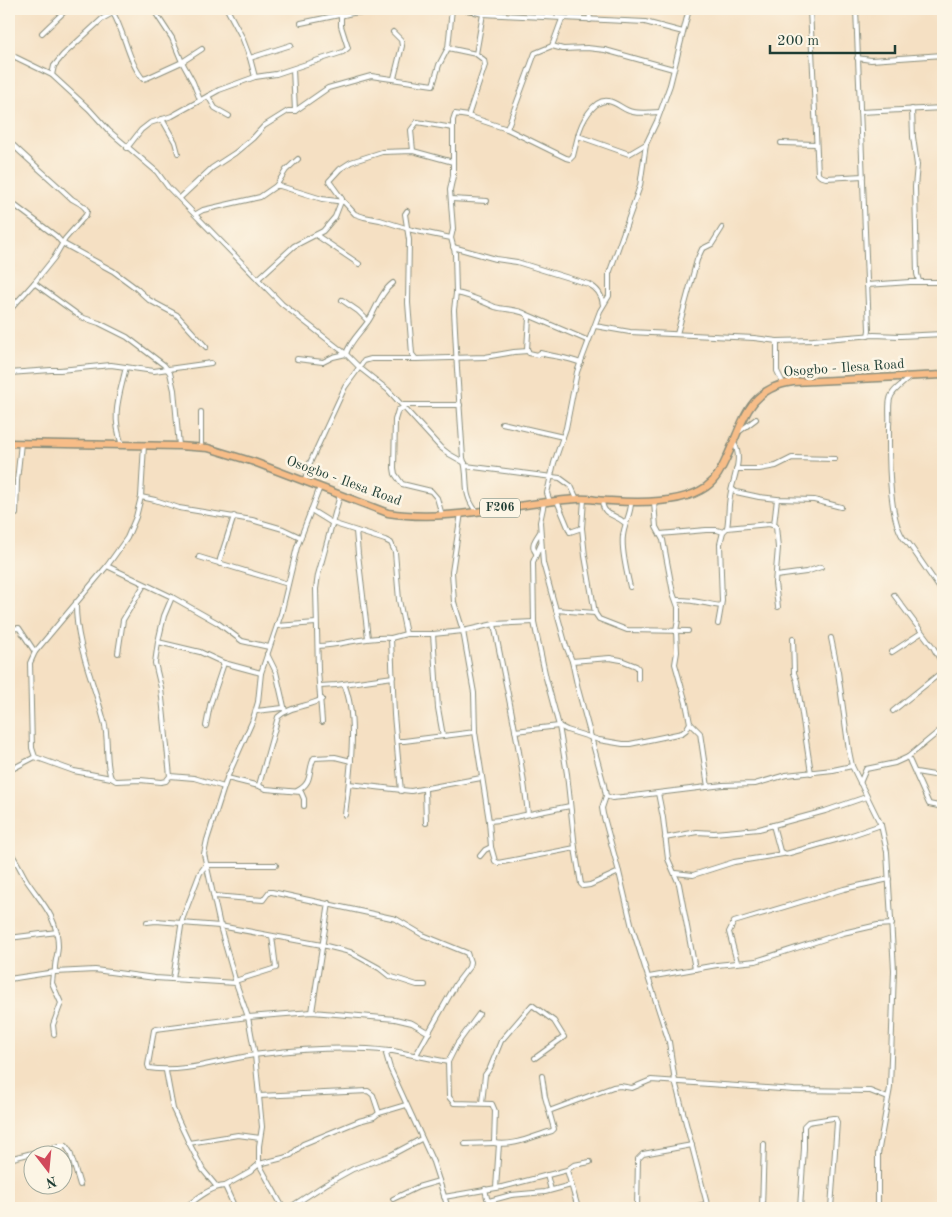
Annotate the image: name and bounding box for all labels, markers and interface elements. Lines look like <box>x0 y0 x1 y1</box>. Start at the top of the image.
scale bar <box>770 22 894 54</box>
text: 200 m <box>777 34 819 49</box>
street label: Osogbo - Ilesa Road <box>783 357 905 379</box>
street label: Osogbo - Ilesa Road <box>285 454 403 508</box>
road number: F206 <box>480 498 520 518</box>
north arrow <box>22 1144 72 1194</box>
text: N <box>44 1173 58 1190</box>

